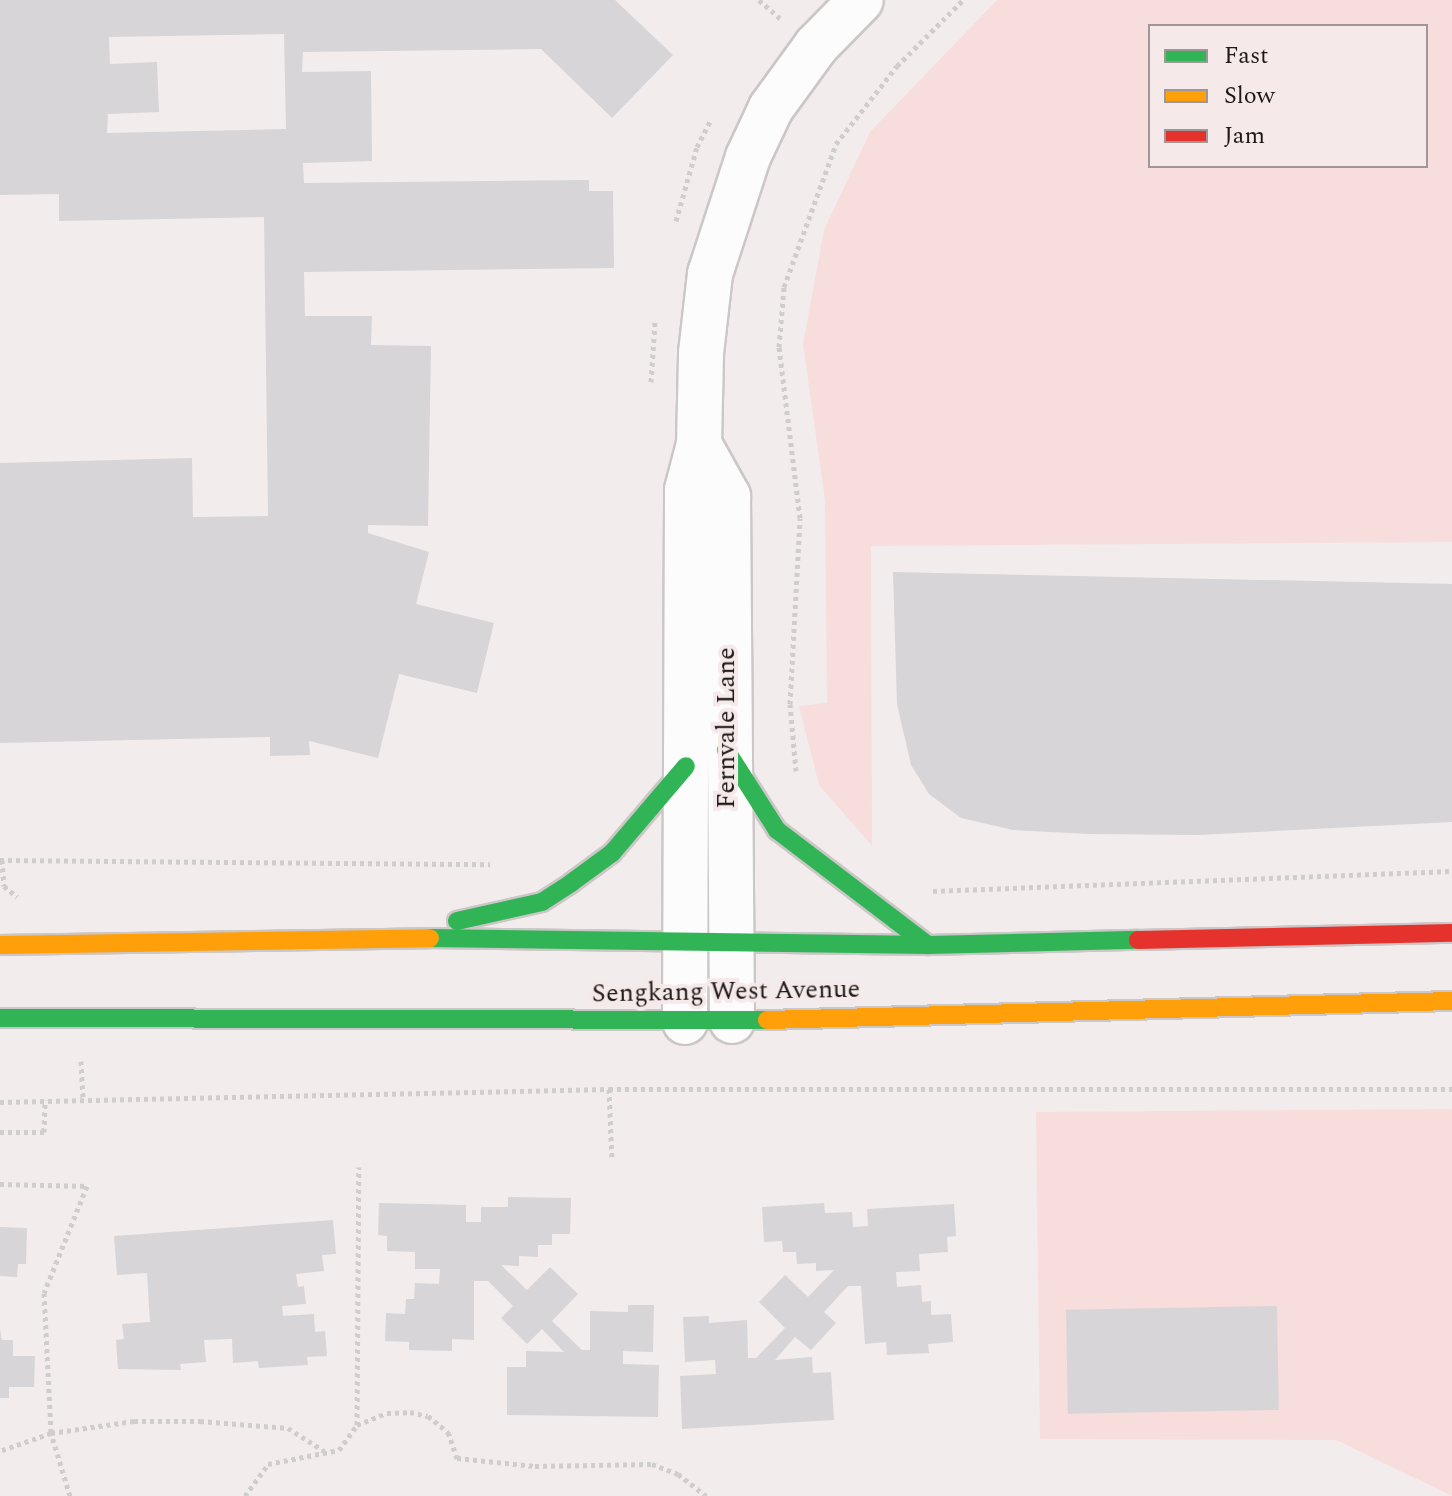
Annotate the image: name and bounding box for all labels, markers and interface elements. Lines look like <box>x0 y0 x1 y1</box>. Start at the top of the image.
legend <box>1148 24 1428 168</box>
text: Fast <box>1224 38 1269 74</box>
text: Slow <box>1224 78 1275 114</box>
text: Jam <box>1224 118 1265 154</box>
street label: Fernvale Lane <box>711 647 743 809</box>
street label: Sengkang West Avenue <box>592 974 860 1010</box>

